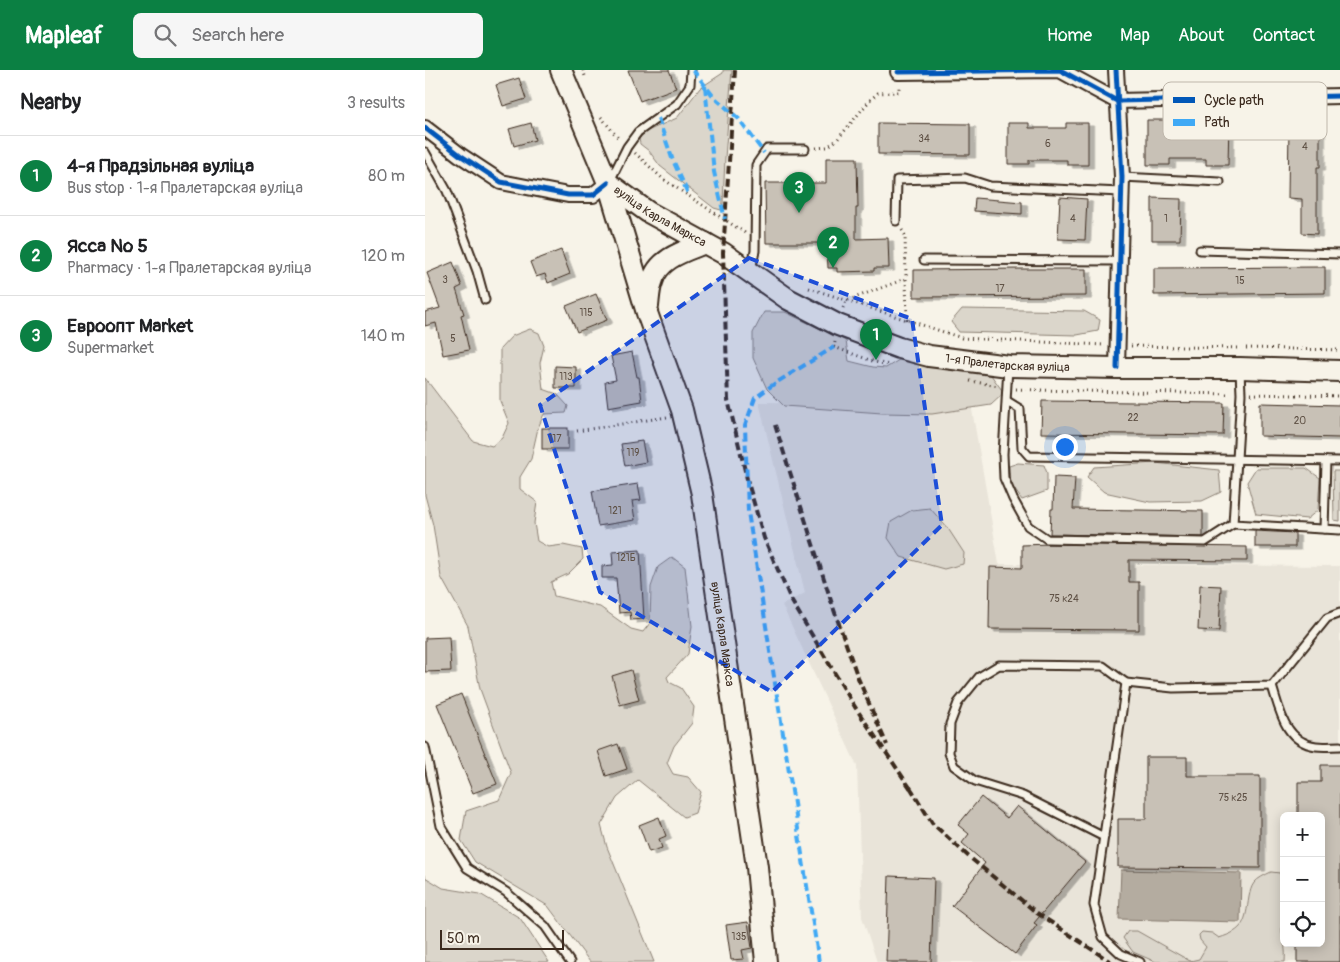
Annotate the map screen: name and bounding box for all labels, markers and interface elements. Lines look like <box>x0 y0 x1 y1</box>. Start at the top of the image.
search box <box>133 13 483 58</box>
text: Mapleaf <box>25 21 103 50</box>
icon: search <box>151 21 179 49</box>
text: Search here <box>191 23 284 47</box>
text: Home <box>1047 24 1092 47</box>
text: Map <box>1120 24 1150 47</box>
text: About <box>1178 24 1224 47</box>
text: Contact <box>1252 24 1315 47</box>
legend <box>1163 82 1327 140</box>
text: Nearby <box>20 89 81 116</box>
text: Cycle path <box>1204 92 1264 109</box>
text: 3 results <box>347 93 405 113</box>
text: Path <box>1204 114 1229 131</box>
house number: 34 <box>918 133 930 145</box>
house number: 6 <box>1045 138 1051 150</box>
house number: 4 <box>1302 141 1308 153</box>
text: 4-я Прадзільная вуліца <box>67 154 254 178</box>
text: 1 <box>33 166 39 186</box>
text: 80 m <box>368 166 405 186</box>
pin: 3 <box>783 172 815 213</box>
text: Bus stop · 1-я Пралетарская вуліца <box>67 178 303 198</box>
street label: вуліца Карла Маркса <box>611 182 709 250</box>
house number: 4 <box>1070 213 1076 225</box>
house number: 1 <box>1164 213 1168 225</box>
pin: 2 <box>817 227 849 268</box>
text: Ясса № 5 <box>67 234 148 258</box>
text: 2 <box>32 246 40 266</box>
text: 120 m <box>361 246 405 266</box>
text: Pharmacy · 1-я Пралетарская вуліца <box>67 258 311 278</box>
house number: 3 <box>442 274 448 286</box>
house number: 15 <box>1235 275 1245 287</box>
house number: 17 <box>995 283 1005 295</box>
house number: 115 <box>579 307 593 319</box>
text: Евроопт Market <box>67 314 193 338</box>
pin: 1 <box>860 319 892 360</box>
text: 3 <box>32 326 40 346</box>
text: 140 m <box>361 326 405 346</box>
house number: 5 <box>450 333 456 345</box>
text: Supermarket <box>67 338 154 358</box>
street label: 1-я Пралетарская вуліца <box>944 351 1070 375</box>
house number: 113 <box>559 371 573 383</box>
house number: 22 <box>1127 412 1139 424</box>
house number: 20 <box>1294 415 1306 427</box>
house number: 117 <box>548 433 562 445</box>
your location <box>1052 434 1078 460</box>
house number: 119 <box>627 447 639 459</box>
house number: 121 <box>608 505 622 517</box>
house number: 121Б <box>616 552 636 564</box>
street label: вуліца Карла Маркса <box>707 581 738 688</box>
house number: 75 к24 <box>1049 593 1079 605</box>
house number: 75 к25 <box>1218 792 1248 804</box>
map controls <box>1280 812 1325 947</box>
button: + <box>1280 812 1325 857</box>
button: − <box>1280 857 1325 902</box>
button: locate <box>1280 902 1325 947</box>
scale bar <box>440 927 564 950</box>
text: 50 m <box>447 930 480 947</box>
house number: 135 <box>732 931 746 943</box>

